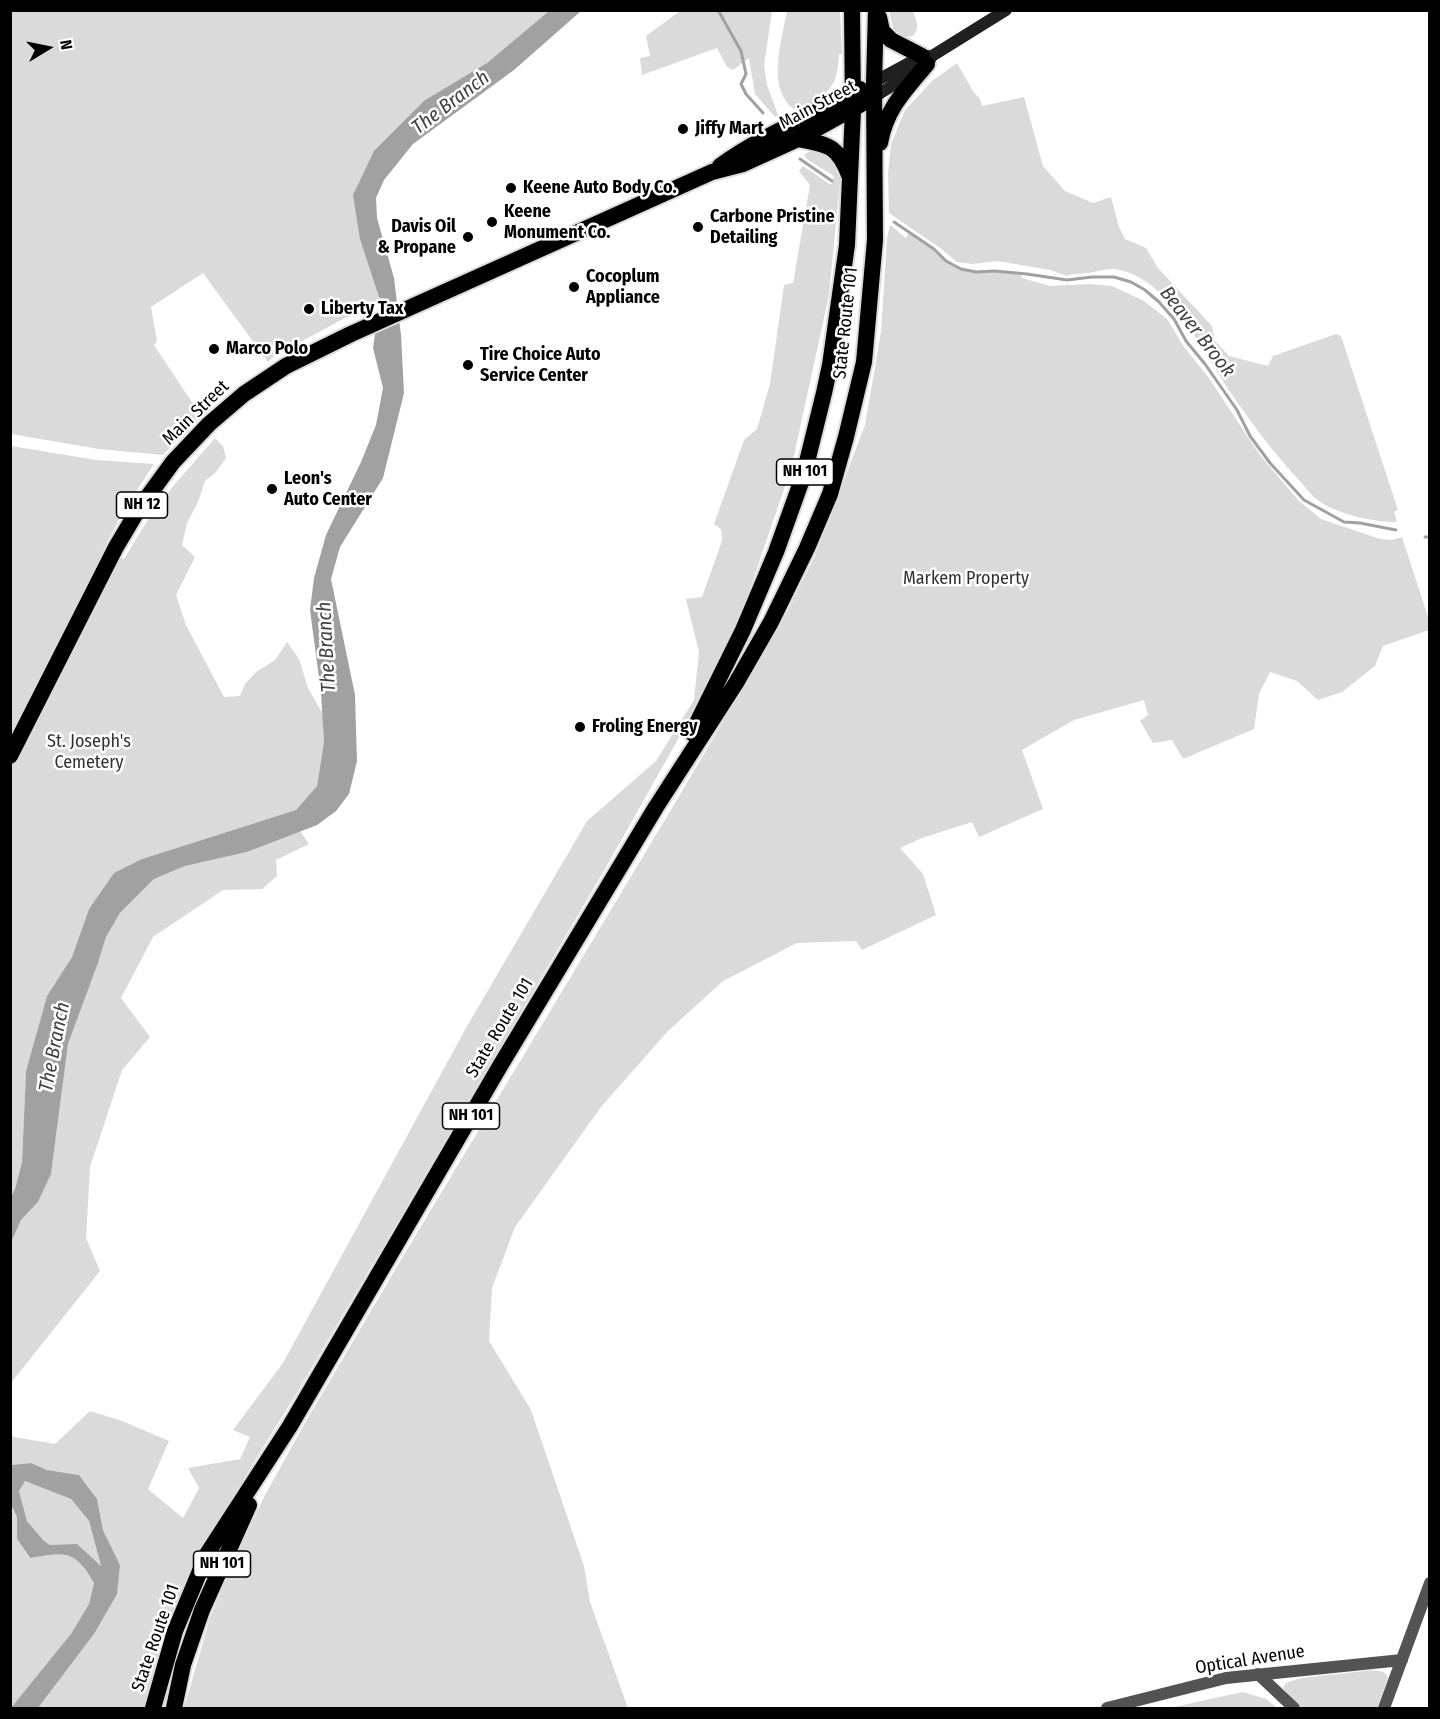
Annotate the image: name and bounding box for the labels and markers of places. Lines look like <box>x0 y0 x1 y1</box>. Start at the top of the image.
place label: Jiffy Mart <box>695 118 764 140</box>
marker: Jiffy Mart <box>676 122 690 136</box>
place label: Keene Auto Body Co. <box>523 177 677 199</box>
marker: Keene Auto Body Co. <box>504 181 518 195</box>
place label: Keene Monument Co. <box>504 201 610 244</box>
place label: Carbone Pristine Detailing <box>710 206 835 248</box>
marker: Keene Monument Co. <box>485 215 499 229</box>
place label: Davis Oil & Propane <box>378 216 456 258</box>
marker: Carbone Pristine Detailing <box>691 220 705 234</box>
marker: Davis Oil & Propane <box>461 230 475 244</box>
place label: Cocoplum Appliance <box>586 266 660 308</box>
marker: Cocoplum Appliance <box>567 280 581 294</box>
place label: Liberty Tax <box>321 298 403 320</box>
marker: Liberty Tax <box>302 302 316 316</box>
place label: Marco Polo <box>226 338 308 360</box>
marker: Marco Polo <box>207 342 221 356</box>
place label: Tire Choice Auto Service Center <box>480 344 600 386</box>
marker: Tire Choice Auto Service Center <box>461 358 475 372</box>
place label: Leon's Auto Center <box>284 468 372 510</box>
marker: Leon's Auto Center <box>265 482 279 496</box>
place label: Froling Energy <box>592 716 698 738</box>
marker: Froling Energy <box>573 720 587 734</box>

